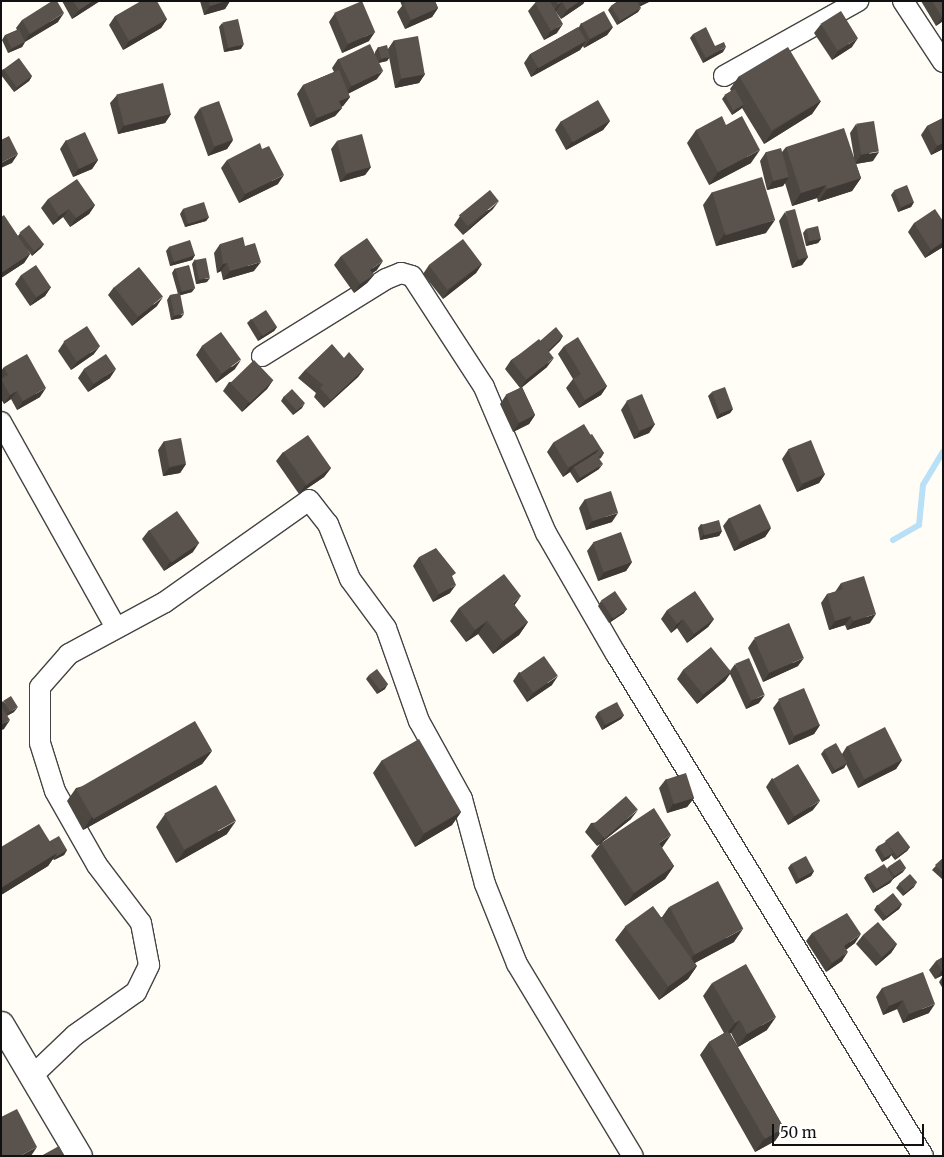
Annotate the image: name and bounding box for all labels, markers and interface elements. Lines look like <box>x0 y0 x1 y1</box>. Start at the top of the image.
scale bar <box>774 1114 926 1146</box>
text: 50 m <box>780 1123 817 1142</box>

